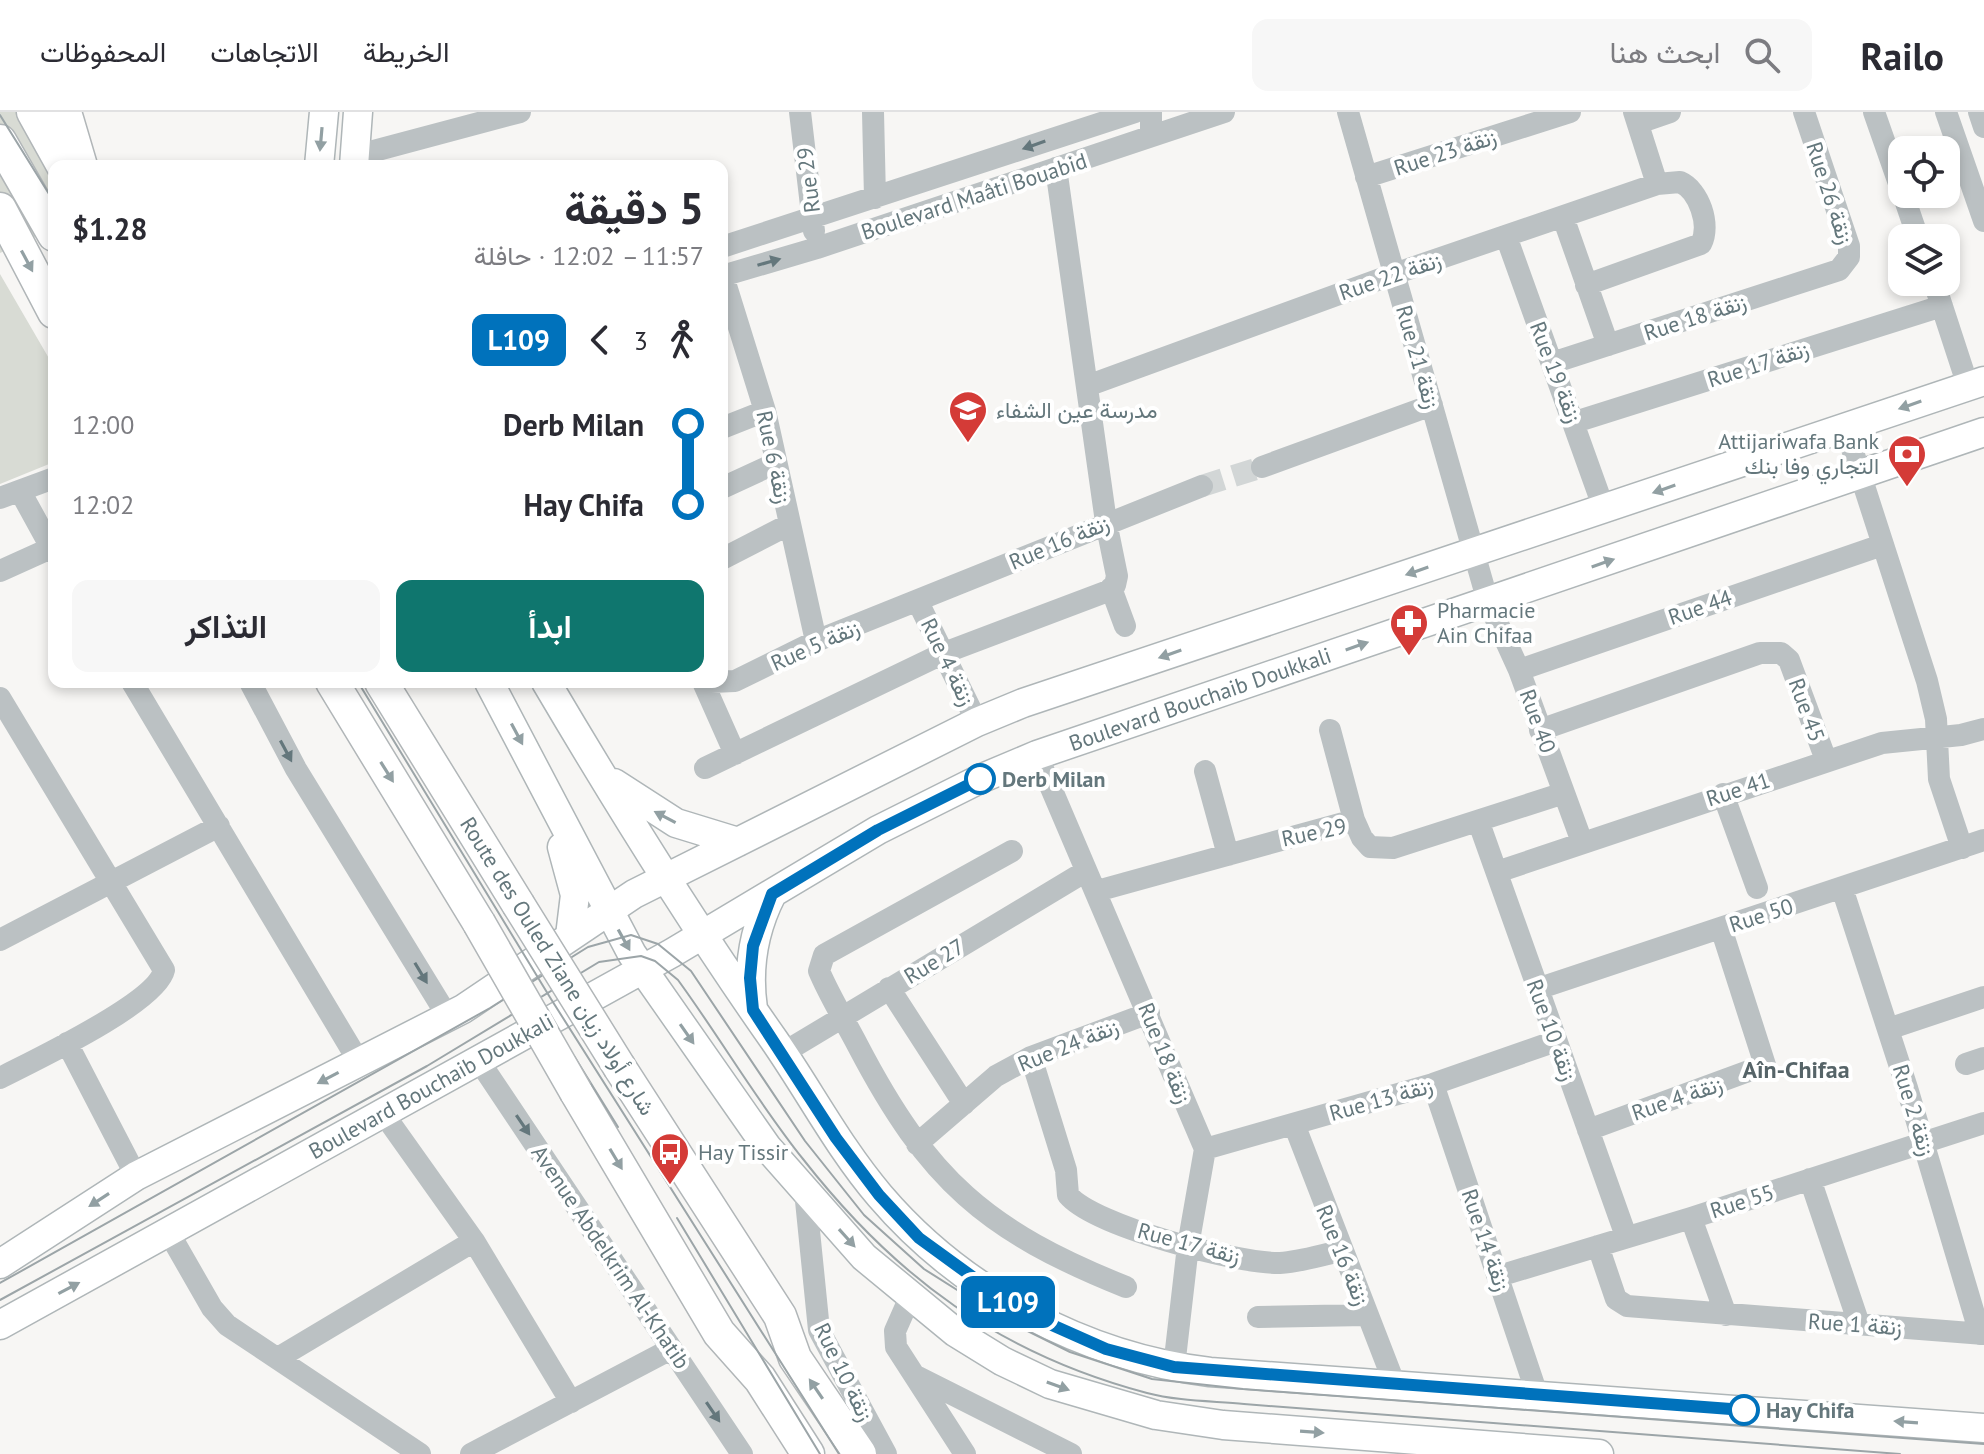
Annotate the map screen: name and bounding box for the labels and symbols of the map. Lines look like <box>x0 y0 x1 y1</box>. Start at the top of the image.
street label: Rue 23 زنقة <box>1390 122 1500 182</box>
one-way arrow <box>315 127 328 152</box>
street label: Rue 26 زنقة <box>1800 138 1860 248</box>
one-way arrow <box>1022 140 1046 152</box>
street label: Rue 29 <box>790 146 826 214</box>
street label: Boulevard Maâti Bouabid <box>858 146 1090 246</box>
street label: Rue 22 زنقة <box>1335 245 1445 307</box>
one-way arrow <box>20 249 33 272</box>
one-way arrow <box>758 255 782 268</box>
street label: Rue 18 زنقة <box>1640 287 1750 347</box>
street label: Rue 21 زنقة <box>1390 302 1446 412</box>
street label: Rue 19 زنقة <box>1524 317 1588 427</box>
street label: Rue 17 زنقة <box>1704 334 1812 394</box>
school or university icon: مدرسة عين الشفاء <box>947 389 989 444</box>
place label: مدرسة عين الشفاء <box>996 396 1157 424</box>
one-way arrow <box>1898 400 1922 412</box>
street label: Rue 6 زنقة <box>751 408 797 506</box>
place label: Attijariwafa Bank التجاري وفا بنك <box>1718 427 1879 485</box>
bank icon: Attijariwafa Bank التجاري وفا بنك <box>1886 433 1928 488</box>
one-way arrow <box>1651 483 1675 495</box>
street label: Rue 16 زنقة <box>1005 508 1113 576</box>
one-way arrow <box>1592 556 1616 568</box>
one-way arrow <box>1405 565 1429 577</box>
street label: Rue 44 <box>1664 583 1736 631</box>
place label: Pharmacie Ain Chifaa <box>1437 596 1536 649</box>
pharmacy icon: Pharmacie Ain Chifaa <box>1388 602 1430 657</box>
street label: Rue 5 زنقة <box>766 613 864 677</box>
street label: Rue 4 زنقة <box>915 613 981 711</box>
one-way arrow <box>1346 640 1370 652</box>
street label: Boulevard Bouchaib Doukkali <box>1065 641 1335 757</box>
one-way arrow <box>1158 648 1182 660</box>
street label: Rue 45 <box>1783 674 1831 746</box>
street label: Rue 40 <box>1514 685 1562 757</box>
one-way arrow <box>510 722 524 745</box>
one-way arrow <box>279 740 293 762</box>
one-way arrow <box>380 761 394 783</box>
marker: Derb Milan <box>965 764 995 794</box>
place label: Derb Milan <box>1002 765 1105 793</box>
street label: Rue 41 <box>1702 766 1774 812</box>
one-way arrow <box>653 811 676 824</box>
street label: Rue 29 <box>1279 811 1349 853</box>
street label: Route des Ouled Ziane شارع أولاد زيان <box>453 812 662 1121</box>
street label: Rue 50 <box>1725 892 1797 938</box>
one-way arrow <box>617 929 631 951</box>
street label: Rue 27 <box>899 932 969 990</box>
one-way arrow <box>414 962 428 984</box>
street label: Rue 10 زنقة <box>1521 975 1583 1085</box>
street label: Rue 18 زنقة <box>1132 998 1198 1108</box>
street label: Boulevard Bouchaib Doukkali <box>304 1007 558 1165</box>
street label: Rue 24 زنقة <box>1013 1012 1123 1078</box>
one-way arrow <box>679 1023 694 1044</box>
district label: Aîn-Chifaa <box>1742 1054 1850 1085</box>
street label: Rue 2 زنقة <box>1887 1061 1941 1159</box>
street label: Rue 4 زنقة <box>1628 1069 1726 1127</box>
one-way arrow <box>317 1071 340 1084</box>
street label: Rue 13 زنقة <box>1326 1071 1436 1127</box>
one-way arrow <box>515 1115 530 1136</box>
bus stop icon: Hay Tissir <box>649 1131 691 1186</box>
place label: Hay Tissir <box>698 1138 789 1166</box>
street label: Avenue Abdelkrim Al-Khatib <box>526 1140 696 1374</box>
one-way arrow <box>609 1148 623 1170</box>
street label: Rue 55 <box>1706 1178 1778 1224</box>
street label: Rue 14 زنقة <box>1455 1185 1517 1295</box>
one-way arrow <box>88 1192 110 1206</box>
street label: Rue 16 زنقة <box>1310 1200 1376 1310</box>
street label: Rue 17 زنقة <box>1135 1216 1243 1270</box>
one-way arrow <box>837 1228 855 1247</box>
line badge: L109 <box>952 1276 1064 1328</box>
one-way arrow <box>57 1281 80 1294</box>
street label: Rue 1 زنقة <box>1807 1307 1903 1341</box>
street label: Rue 10 زنقة <box>808 1318 880 1426</box>
one-way arrow <box>809 1379 824 1400</box>
one-way arrow <box>1046 1380 1070 1393</box>
marker: Hay Chifa <box>1729 1395 1759 1425</box>
place label: Hay Chifa <box>1766 1396 1855 1424</box>
one-way arrow <box>706 1401 720 1423</box>
one-way arrow <box>1893 1415 1918 1428</box>
one-way arrow <box>1300 1426 1325 1439</box>

